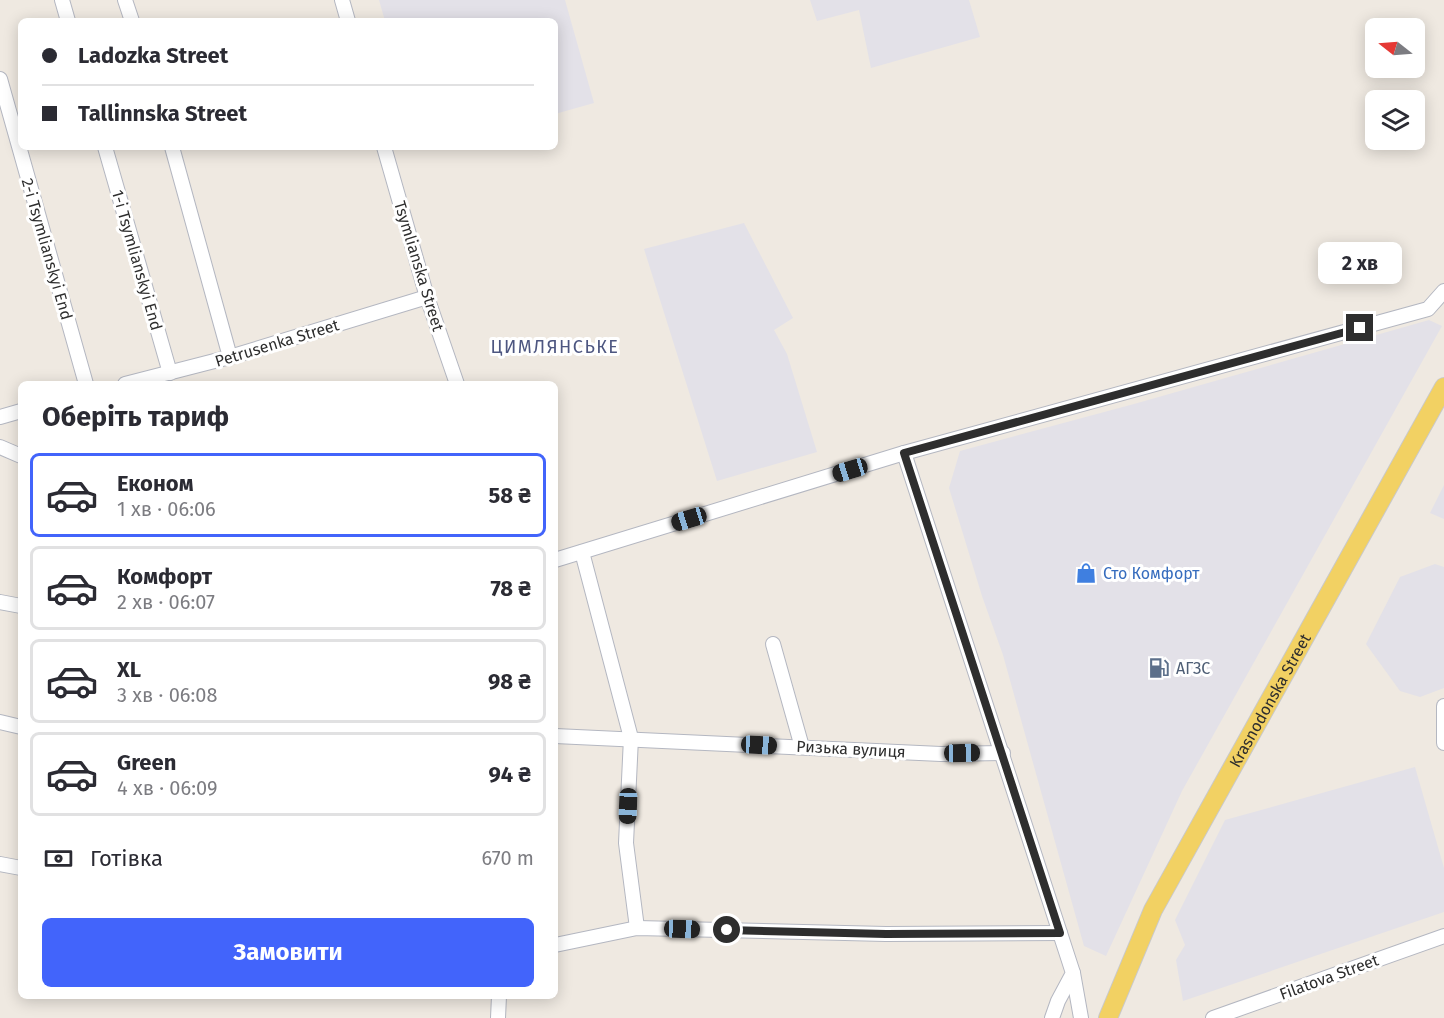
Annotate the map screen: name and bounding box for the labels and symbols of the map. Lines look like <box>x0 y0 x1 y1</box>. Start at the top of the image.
north arrow <box>1365 18 1425 78</box>
street label: 2-i Tsymlianskyi End <box>18 176 76 322</box>
street label: 1-i Tsymlianskyi End <box>108 188 166 332</box>
street label: Tsymlianska Street <box>390 199 448 334</box>
callout: 2 хв <box>1318 241 1402 283</box>
route end <box>1346 314 1373 341</box>
street label: Petrusenka Street <box>213 315 342 371</box>
district label: ЦИМЛЯНСЬКЕ <box>491 336 619 358</box>
car <box>830 456 870 484</box>
car <box>669 505 709 533</box>
shop icon: Сто Комфорт <box>1074 561 1098 585</box>
place label: Сто Комфорт <box>1103 564 1200 583</box>
street label: Krasnodonska Street <box>1225 630 1315 770</box>
fuel station icon: АГЗС <box>1147 656 1171 680</box>
place label: АГЗС <box>1176 659 1210 678</box>
car <box>741 735 777 755</box>
street label: Ризька вулиця <box>796 737 906 761</box>
car <box>944 744 980 762</box>
car <box>618 788 638 824</box>
route start <box>713 916 740 943</box>
car <box>664 919 700 939</box>
street label: Filatova Street <box>1277 950 1381 1004</box>

